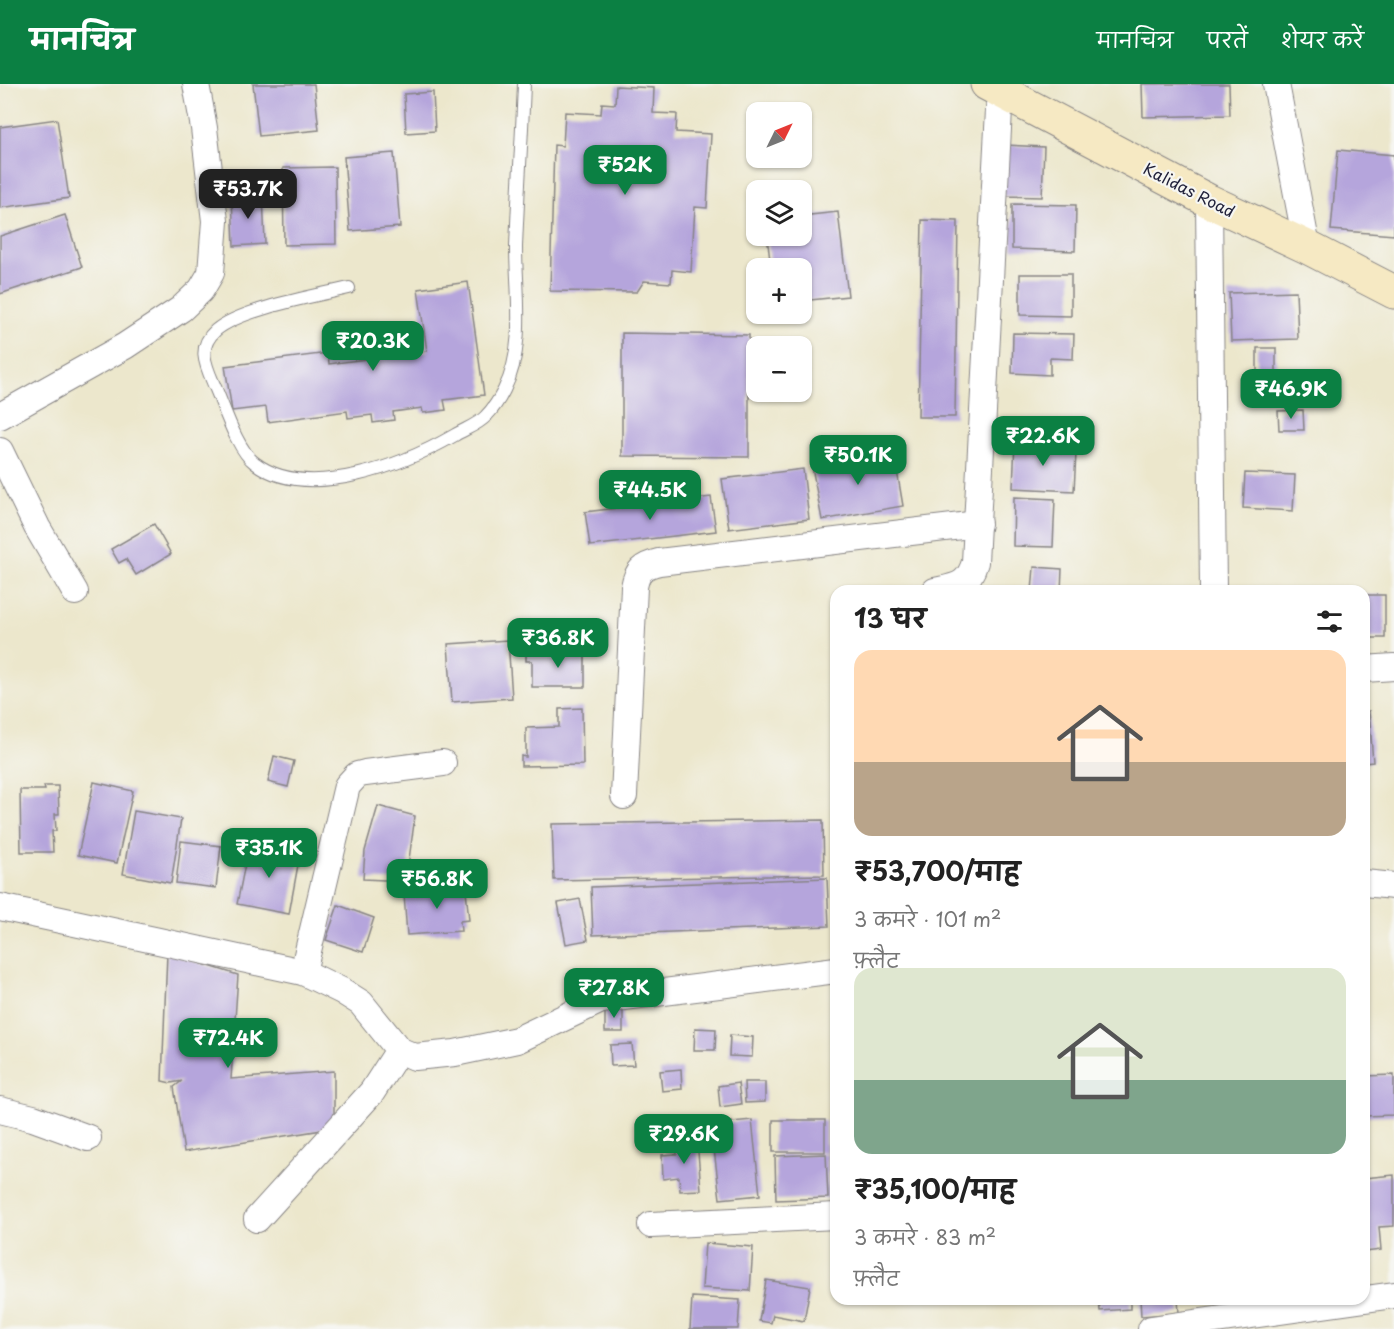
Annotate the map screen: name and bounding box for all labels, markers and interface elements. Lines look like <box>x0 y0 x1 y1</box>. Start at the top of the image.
text: मानचित्र <box>30 17 134 60</box>
text: मानचित्र <box>1097 23 1174 55</box>
text: परतें <box>1207 23 1248 55</box>
text: शेयर करें <box>1281 23 1364 55</box>
north arrow <box>746 102 812 168</box>
map controls <box>746 102 812 402</box>
pin: ₹52K <box>589 145 661 196</box>
text: ₹52K <box>598 149 652 179</box>
street label: Kalidas Road <box>1139 156 1239 222</box>
pin: ₹53.7K <box>199 169 297 220</box>
text: ₹53.7K <box>213 173 283 203</box>
button: layers <box>746 180 812 246</box>
button: + <box>746 258 812 324</box>
pin: ₹20.3K <box>324 321 422 372</box>
text: ₹20.3K <box>336 325 410 355</box>
button: − <box>746 336 812 402</box>
pin: ₹46.9K <box>1242 369 1340 420</box>
text: ₹46.9K <box>1255 373 1327 403</box>
pin: ₹22.6K <box>994 416 1092 467</box>
text: ₹22.6K <box>1006 420 1080 450</box>
pin: ₹50.1K <box>809 435 907 486</box>
text: ₹50.1K <box>824 439 892 469</box>
pin: ₹44.5K <box>601 470 699 521</box>
text: ₹44.5K <box>613 474 687 504</box>
text: 13 घर <box>854 598 926 637</box>
icon: filters <box>1313 605 1346 638</box>
pin: ₹36.8K <box>509 618 607 669</box>
text: ₹36.8K <box>521 622 595 652</box>
icon: home <box>1046 689 1154 797</box>
pin: ₹35.1K <box>220 828 318 879</box>
text: ₹35.1K <box>235 832 303 862</box>
text: ₹53,700/माह <box>854 851 1020 890</box>
pin: ₹56.8K <box>388 859 486 910</box>
text: ₹56.8K <box>401 863 473 893</box>
text: 3 कमरे · 101 m² <box>854 904 1001 934</box>
text: फ़्लैट <box>854 945 900 975</box>
pin: ₹27.8K <box>565 968 663 1019</box>
text: ₹27.8K <box>578 972 650 1002</box>
icon: home <box>1046 1007 1154 1115</box>
pin: ₹72.4K <box>179 1018 277 1069</box>
text: ₹72.4K <box>192 1022 264 1052</box>
pin: ₹29.6K <box>635 1114 733 1165</box>
text: ₹29.6K <box>648 1118 720 1148</box>
text: ₹35,100/माह <box>854 1169 1016 1208</box>
text: 3 कमरे · 83 m² <box>854 1222 996 1252</box>
text: फ़्लैट <box>854 1263 900 1293</box>

